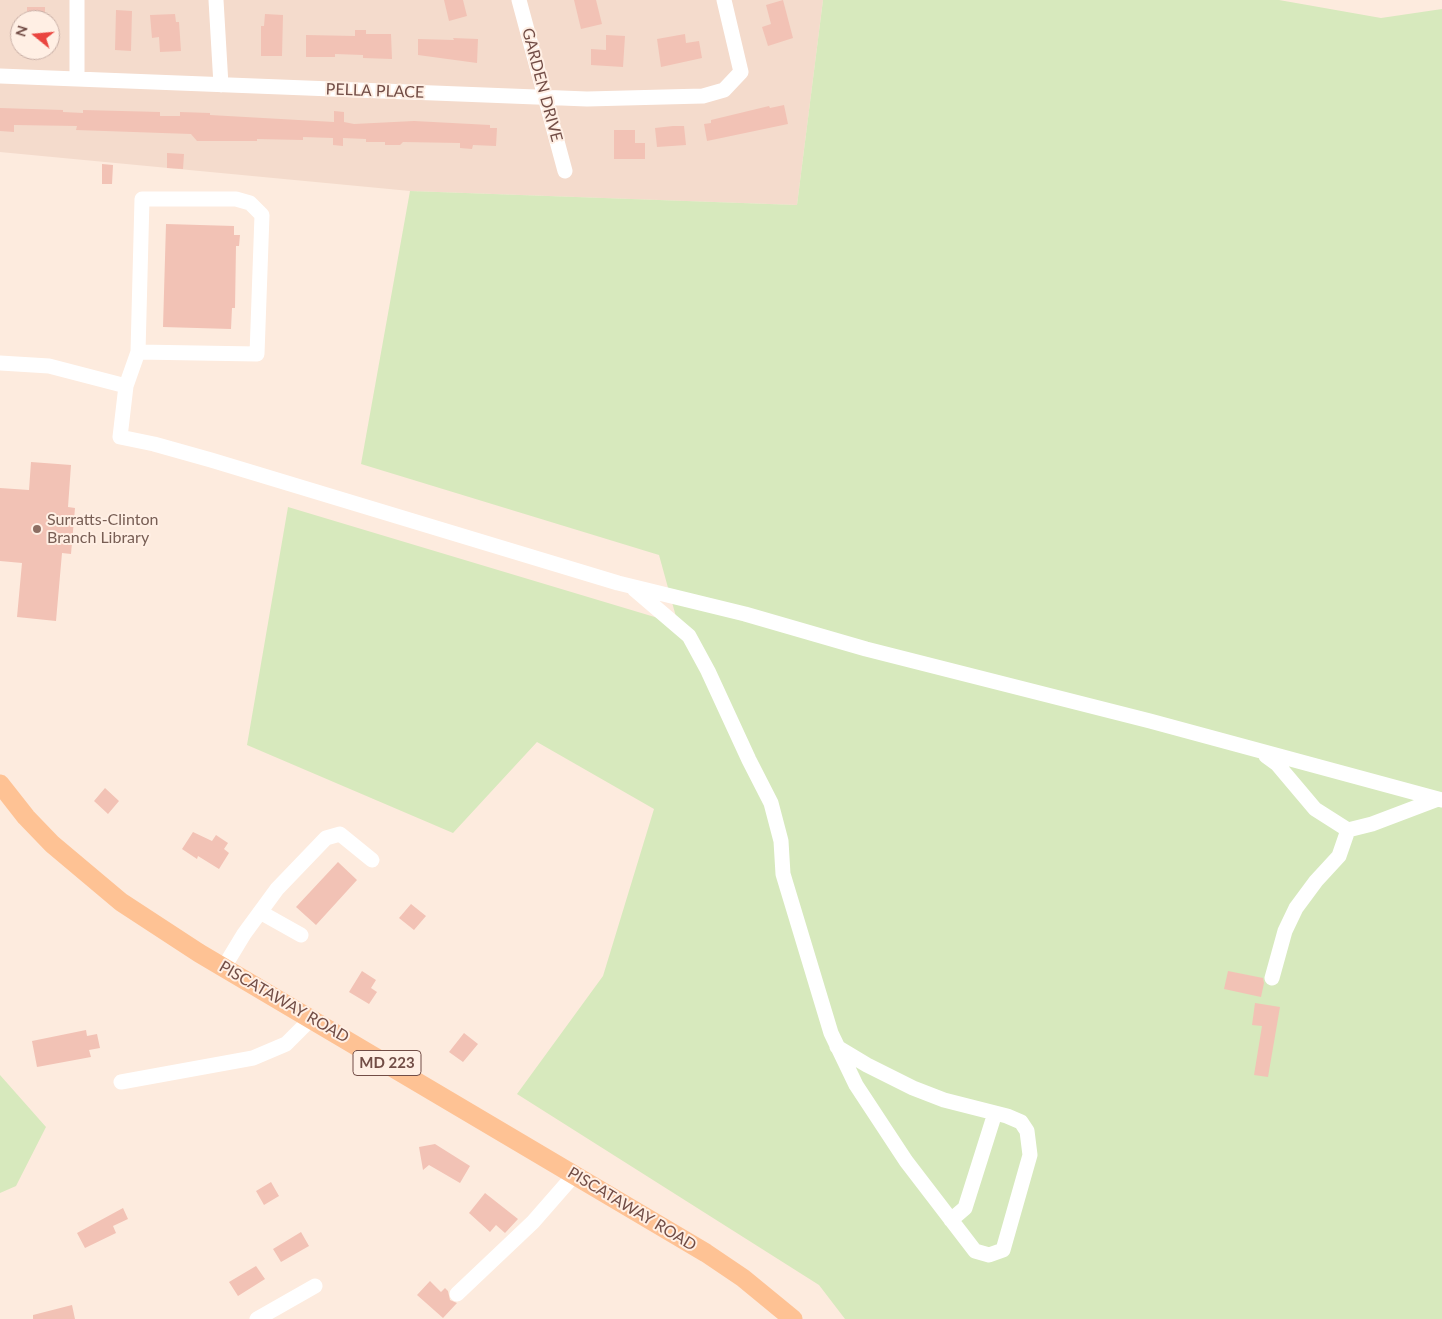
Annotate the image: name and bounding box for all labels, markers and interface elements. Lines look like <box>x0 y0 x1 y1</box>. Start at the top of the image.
north arrow <box>10 10 60 60</box>
text: N <box>11 23 31 38</box>
street label: GARDEN DRIVE <box>518 26 566 144</box>
street label: PELLA PLACE <box>325 80 425 102</box>
place label: Surratts-Clinton Branch Library <box>47 510 158 548</box>
marker: Surratts-Clinton Branch Library <box>31 523 43 535</box>
street label: PISCATAWAY ROAD <box>216 957 352 1047</box>
road number: MD 223 <box>353 1050 421 1076</box>
street label: PISCATAWAY ROAD <box>564 1163 700 1255</box>

